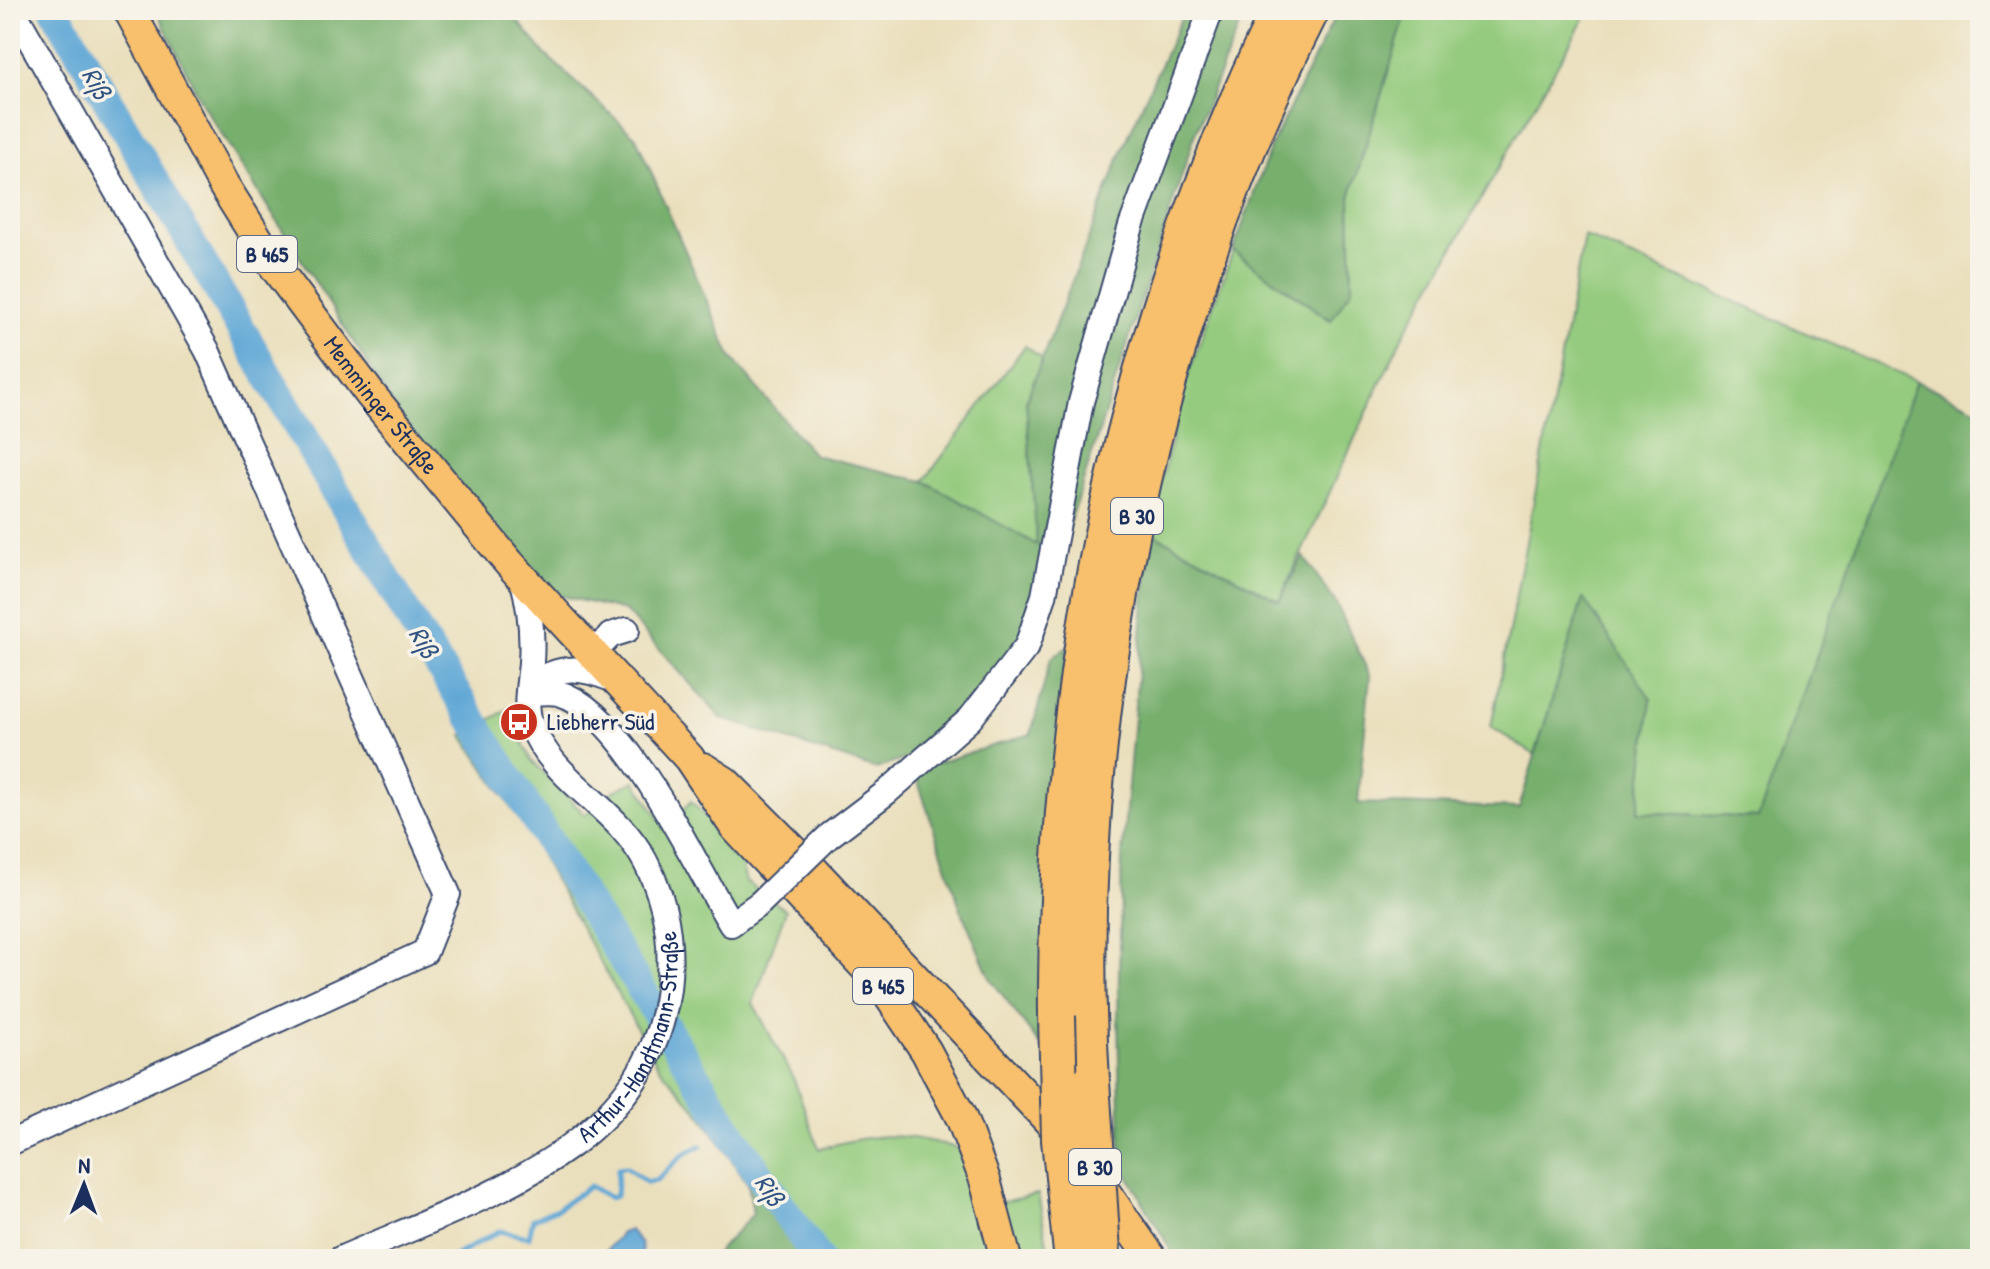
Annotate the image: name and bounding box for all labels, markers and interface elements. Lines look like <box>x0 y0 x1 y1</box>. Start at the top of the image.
water label: Riß <box>74 60 121 107</box>
road number: B 465 <box>237 236 297 272</box>
street label: Memminger Straße <box>317 329 447 481</box>
road number: B 30 <box>1111 498 1163 534</box>
water label: Riß <box>400 619 448 666</box>
bus stop icon: Liebherr Süd <box>498 701 540 743</box>
place label: Liebherr Süd <box>547 705 654 737</box>
street label: Arthur-Handtmann-Straße <box>570 929 685 1149</box>
road number: B 465 <box>853 968 913 1004</box>
north arrow <box>44 1145 124 1225</box>
road number: B 30 <box>1069 1149 1121 1185</box>
text: N <box>78 1150 91 1180</box>
water label: Riß <box>746 1167 794 1214</box>

